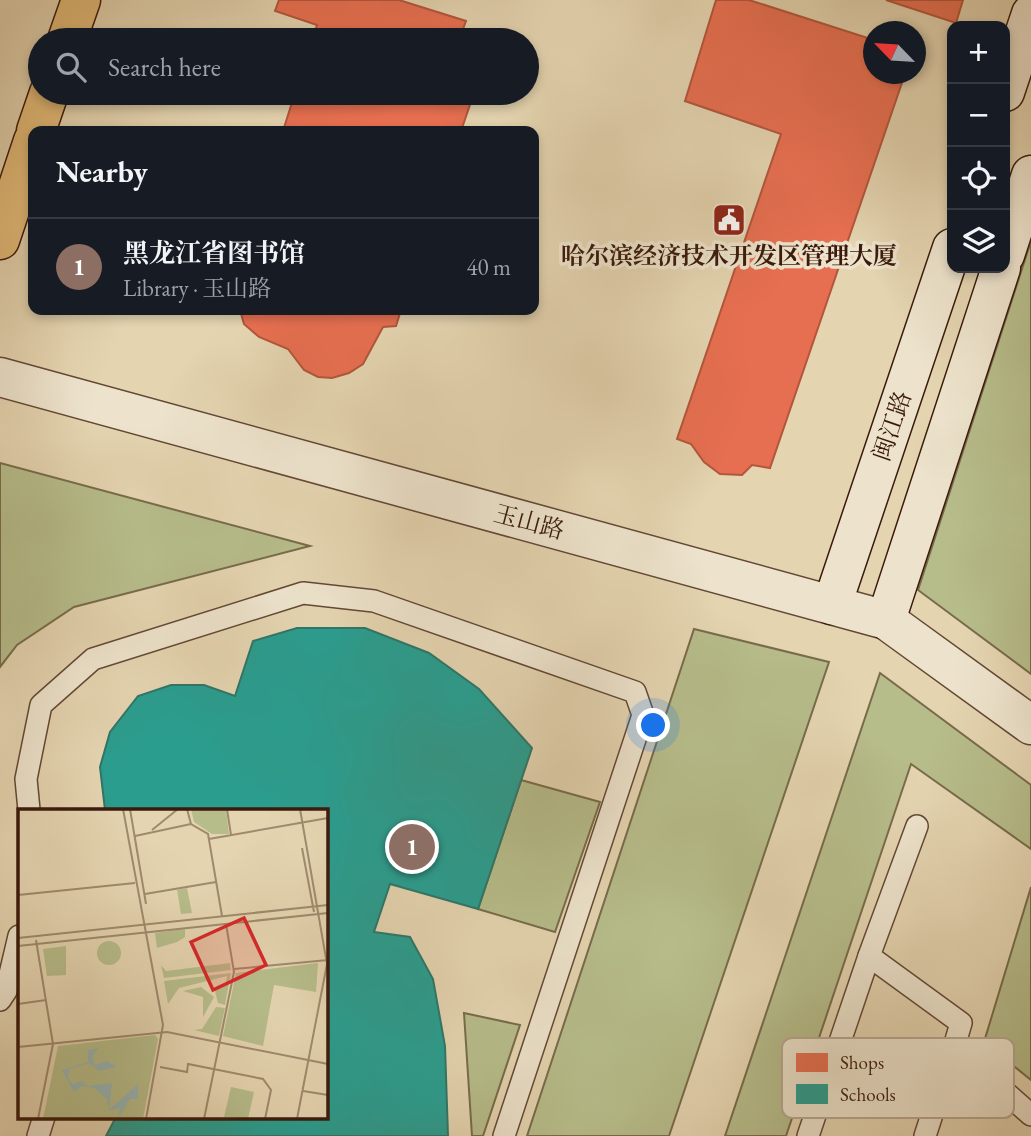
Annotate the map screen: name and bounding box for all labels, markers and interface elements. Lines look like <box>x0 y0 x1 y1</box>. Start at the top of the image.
north arrow <box>863 21 926 84</box>
map controls <box>947 21 1010 273</box>
button: + <box>947 21 1010 84</box>
search box <box>28 28 539 105</box>
icon: search <box>52 48 90 86</box>
text: Search here <box>108 50 221 84</box>
button: − <box>947 84 1010 147</box>
button: locate <box>947 147 1010 210</box>
text: Nearby <box>56 152 148 191</box>
public building icon: 哈尔滨经济技术开发区管理大厦 <box>710 201 748 239</box>
button: layers <box>947 210 1010 273</box>
text: 黑龙江省图书馆 <box>123 236 305 270</box>
place label: 哈尔滨经济技术开发区管理大厦 <box>561 240 897 271</box>
text: 1 <box>73 252 85 282</box>
text: 40 m <box>466 252 511 282</box>
text: Library · 玉山路 <box>123 273 271 303</box>
street label: 闽江路 <box>865 387 918 465</box>
street label: 玉山路 <box>490 497 568 546</box>
your location <box>636 708 670 742</box>
inset map <box>18 809 327 1118</box>
pin: 1 <box>389 821 435 873</box>
legend <box>782 1038 1014 1118</box>
text: Shops <box>840 1050 884 1075</box>
text: Schools <box>840 1082 896 1107</box>

